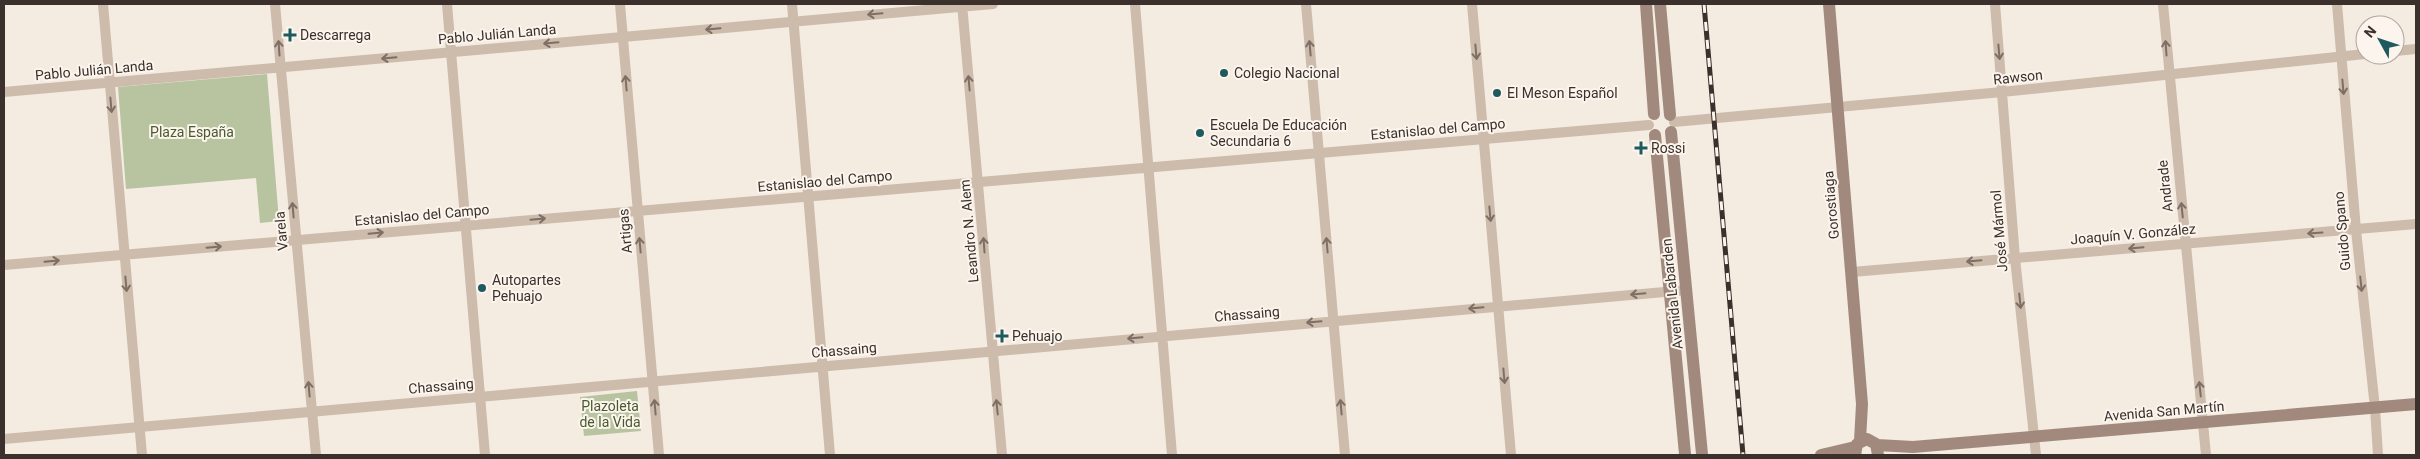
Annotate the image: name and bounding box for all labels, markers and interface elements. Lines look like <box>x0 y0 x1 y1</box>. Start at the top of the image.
one-way arrow <box>867 9 883 19</box>
north arrow <box>2355 15 2405 65</box>
street label: Pablo Julián Landa <box>437 21 557 47</box>
text: N <box>2361 23 2379 41</box>
one-way arrow <box>705 24 721 33</box>
place label: Descarrega <box>300 27 371 43</box>
marker: Descarrega <box>284 29 296 41</box>
one-way arrow <box>543 38 559 48</box>
one-way arrow <box>274 40 283 56</box>
one-way arrow <box>1305 40 1315 56</box>
one-way arrow <box>2162 41 2171 57</box>
one-way arrow <box>1472 44 1481 60</box>
one-way arrow <box>1994 44 2003 60</box>
one-way arrow <box>382 53 398 62</box>
street label: Pablo Julián Landa <box>34 57 154 83</box>
place label: Colegio Nacional <box>1234 65 1340 81</box>
street label: Rawson <box>1992 66 2044 88</box>
marker: Colegio Nacional <box>1218 67 1230 79</box>
one-way arrow <box>622 75 631 91</box>
one-way arrow <box>964 75 974 91</box>
one-way arrow <box>2339 79 2348 95</box>
place label: El Meson Español <box>1507 85 1618 101</box>
marker: El Meson Español <box>1491 87 1503 99</box>
one-way arrow <box>107 96 116 112</box>
street label: Estanislao del Campo <box>1370 115 1506 143</box>
place label: Escuela De Educación Secundaria 6 <box>1210 117 1347 149</box>
park label: Plaza España <box>150 124 234 140</box>
marker: Escuela De Educación Secundaria 6 <box>1194 127 1206 139</box>
place label: Rossi <box>1651 140 1685 156</box>
marker: Rossi <box>1635 142 1647 154</box>
street label: Andrade <box>2154 159 2176 213</box>
street label: Estanislao del Campo <box>757 167 893 195</box>
street label: Gorostiaga <box>1820 170 1842 240</box>
street label: Leandro N. Alem <box>957 179 981 283</box>
street label: José Mármol <box>1987 189 2011 273</box>
street label: Guido Spano <box>2331 191 2353 271</box>
street label: Estanislao del Campo <box>354 201 490 229</box>
one-way arrow <box>288 202 298 218</box>
one-way arrow <box>2177 203 2186 219</box>
one-way arrow <box>1486 206 1495 222</box>
street label: Artigas <box>615 208 635 254</box>
street label: Varela <box>271 211 291 251</box>
one-way arrow <box>530 214 546 224</box>
street label: Joaquín V. González <box>2070 221 2196 247</box>
one-way arrow <box>368 228 384 238</box>
one-way arrow <box>2308 229 2324 238</box>
one-way arrow <box>636 237 645 253</box>
one-way arrow <box>979 237 988 253</box>
one-way arrow <box>1322 237 1332 253</box>
street label: Avenida Labarden <box>1658 238 1686 350</box>
one-way arrow <box>206 243 222 252</box>
one-way arrow <box>2128 243 2144 252</box>
one-way arrow <box>44 256 60 266</box>
one-way arrow <box>1966 257 1982 266</box>
place label: Autopartes Pehuajo <box>492 272 561 304</box>
one-way arrow <box>122 276 131 292</box>
one-way arrow <box>2356 276 2366 292</box>
marker: Autopartes Pehuajo <box>476 282 488 294</box>
one-way arrow <box>1631 289 1647 299</box>
one-way arrow <box>2015 293 2025 309</box>
street label: Chassaing <box>1214 303 1280 325</box>
one-way arrow <box>1469 303 1485 312</box>
one-way arrow <box>1307 317 1323 327</box>
place label: Pehuajo <box>1012 328 1063 344</box>
marker: Pehuajo <box>996 330 1008 342</box>
one-way arrow <box>1127 333 1143 343</box>
street label: Chassaing <box>811 339 877 361</box>
one-way arrow <box>1499 368 1509 384</box>
street label: Chassaing <box>408 375 474 397</box>
one-way arrow <box>304 382 314 398</box>
one-way arrow <box>2195 382 2205 398</box>
park label: Plazoleta de la Vida <box>579 398 641 430</box>
street label: Avenida San Martín <box>2103 398 2225 424</box>
one-way arrow <box>650 399 660 415</box>
one-way arrow <box>993 399 1002 415</box>
one-way arrow <box>1336 399 1346 415</box>

